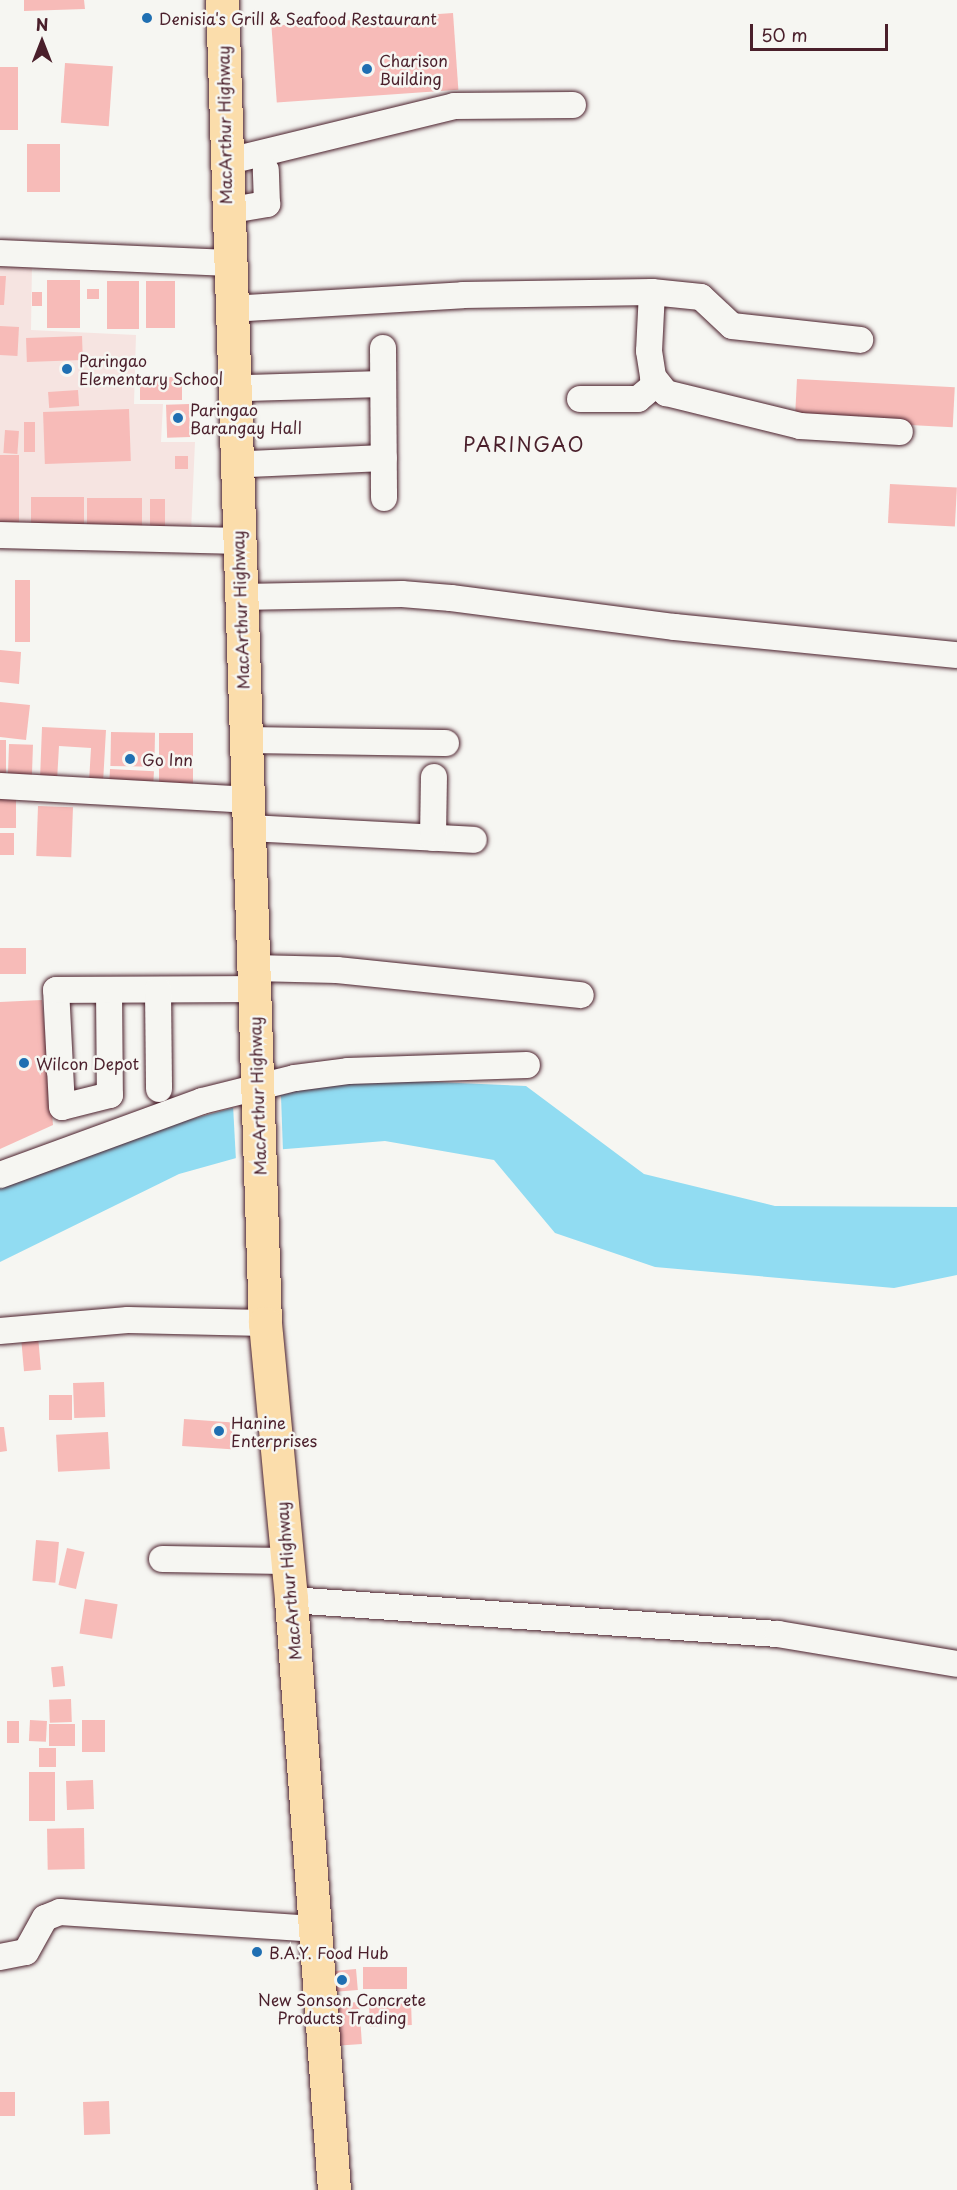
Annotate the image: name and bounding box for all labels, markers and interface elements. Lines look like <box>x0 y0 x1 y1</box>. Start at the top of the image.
place label: Denisia's Grill & Seafood Restaurant <box>159 8 438 28</box>
marker: Denisia's Grill & Seafood Restaurant <box>140 11 154 25</box>
north arrow <box>12 12 72 72</box>
text: N <box>36 12 48 36</box>
scale bar <box>753 12 891 50</box>
text: 50 m <box>761 21 808 48</box>
street label: MacArthur Highway <box>213 45 235 205</box>
place label: Charison Building <box>379 50 448 88</box>
marker: Charison Building <box>360 62 374 76</box>
place label: Paringao Elementary School <box>79 350 223 388</box>
marker: Paringao Elementary School <box>60 362 74 376</box>
place label: Paringao Barangay Hall <box>190 399 302 437</box>
marker: Paringao Barangay Hall <box>171 411 185 425</box>
district label: PARINGAO <box>463 432 585 456</box>
street label: MacArthur Highway <box>228 530 252 690</box>
place label: Go Inn <box>142 749 194 769</box>
marker: Go Inn <box>123 752 137 766</box>
street label: MacArthur Highway <box>245 1016 269 1176</box>
place label: Wilcon Depot <box>36 1053 140 1073</box>
marker: Wilcon Depot <box>17 1056 31 1070</box>
place label: Hanine Enterprises <box>231 1412 317 1450</box>
marker: Hanine Enterprises <box>212 1424 226 1438</box>
street label: MacArthur Highway <box>271 1501 305 1661</box>
place label: B.A.Y. Food Hub <box>269 1942 390 1962</box>
marker: B.A.Y. Food Hub <box>250 1945 264 1959</box>
marker: New Sonson Concrete Products Trading <box>335 1973 349 1987</box>
place label: New Sonson Concrete Products Trading <box>257 1989 427 2027</box>

